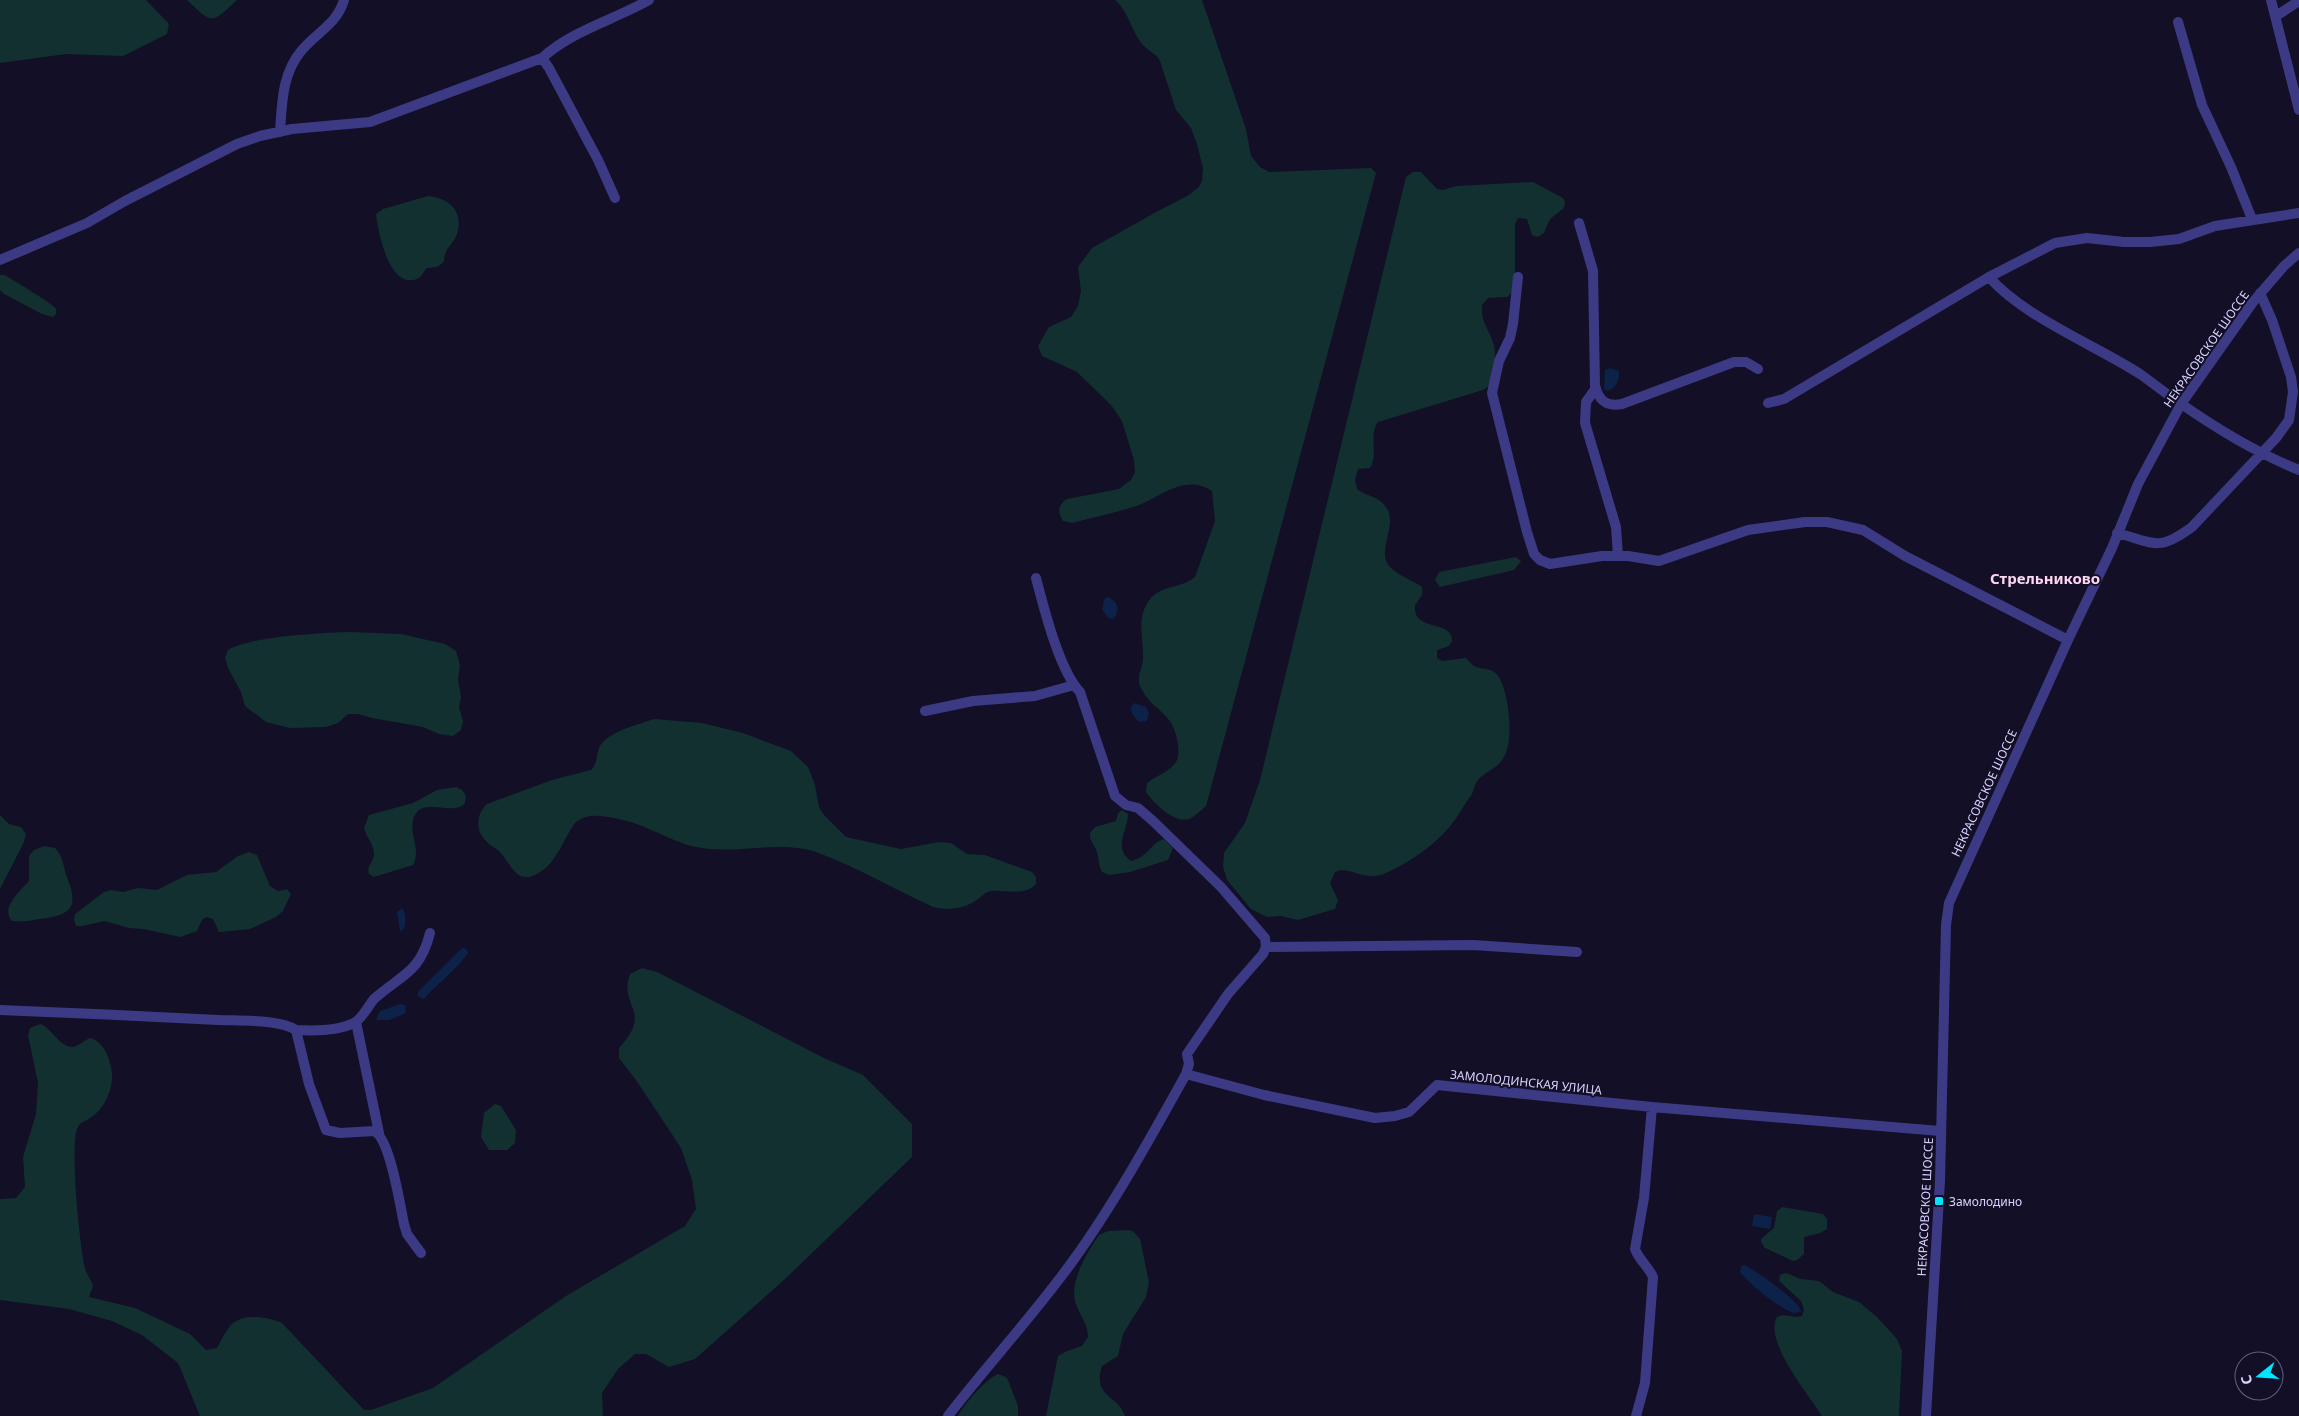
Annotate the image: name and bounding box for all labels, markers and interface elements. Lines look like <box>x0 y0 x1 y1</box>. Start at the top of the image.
street label: НЕКРАСОВСКОЕ ШОССЕ <box>2159 287 2253 411</box>
district label: Стрельниково <box>1990 568 2100 588</box>
street label: НЕКРАСОВСКОЕ ШОССЕ <box>1947 727 2021 859</box>
street label: ЗАМОЛОДИНСКАЯ УЛИЦА <box>1449 1066 1603 1098</box>
street label: НЕКРАСОВСКОЕ ШОССЕ <box>1913 1137 1937 1277</box>
place label: Замолодино <box>1949 1193 2022 1210</box>
marker: Замолодино <box>1933 1195 1945 1207</box>
north arrow <box>2234 1351 2284 1401</box>
text: С <box>2236 1373 2256 1387</box>

